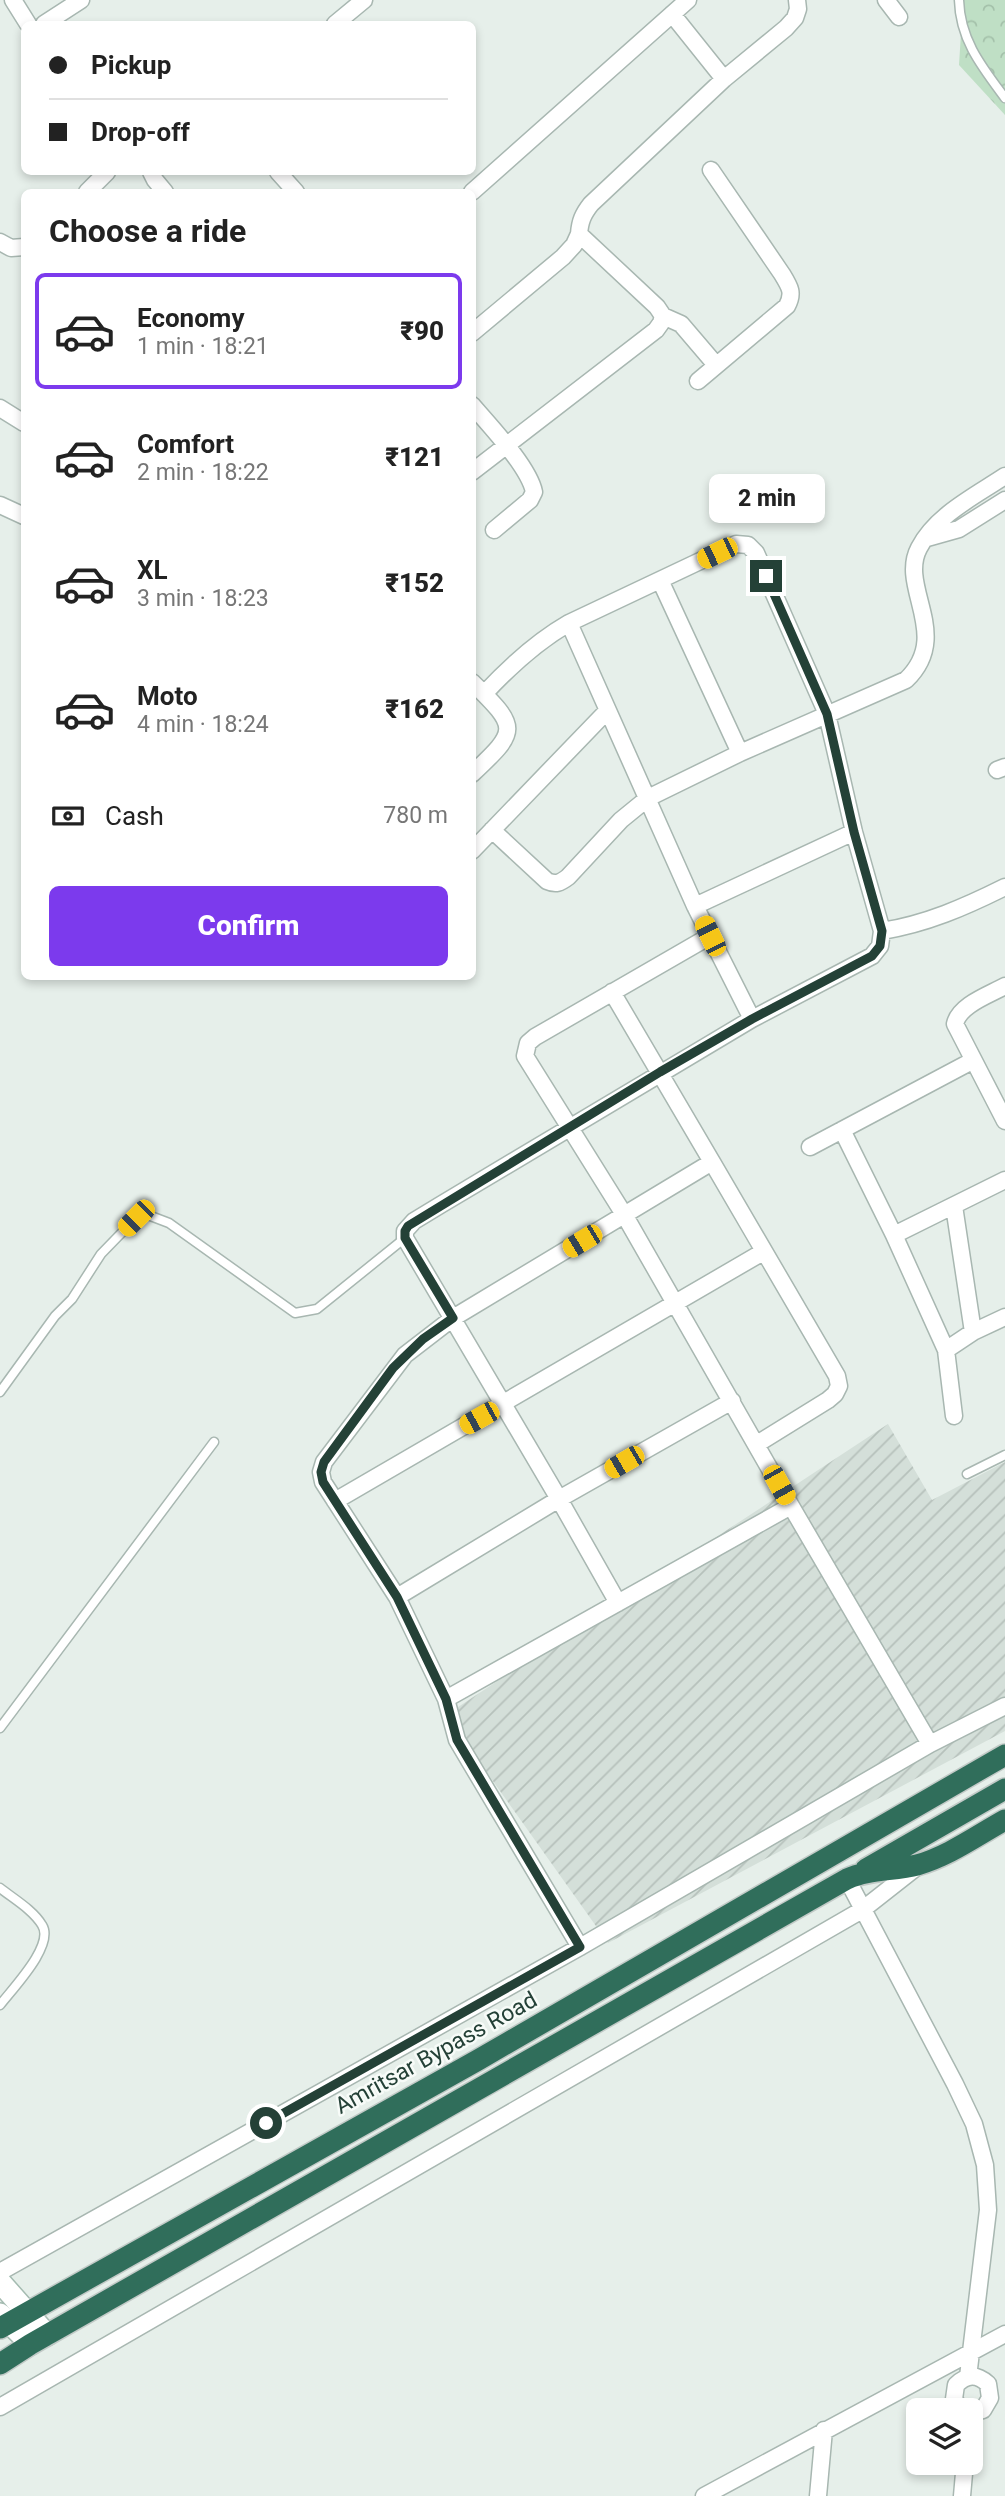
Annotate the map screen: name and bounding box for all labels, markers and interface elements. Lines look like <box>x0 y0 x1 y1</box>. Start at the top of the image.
text: Pickup <box>91 50 171 80</box>
text: Drop-off <box>91 117 190 147</box>
text: Choose a ride <box>49 212 246 250</box>
icon: car <box>53 300 116 363</box>
text: Economy <box>137 303 244 333</box>
text: ₹90 <box>400 316 444 346</box>
text: 1 min · 18:21 <box>137 333 269 360</box>
icon: car <box>53 426 116 489</box>
text: Comfort <box>137 429 234 459</box>
text: ₹121 <box>385 442 444 472</box>
text: 2 min · 18:22 <box>137 459 269 486</box>
callout: 2 min <box>708 475 824 524</box>
text: 2 min <box>738 485 796 512</box>
car <box>694 534 741 572</box>
icon: car <box>53 552 116 615</box>
text: XL <box>137 555 168 585</box>
route end <box>750 560 782 592</box>
text: ₹152 <box>385 568 444 598</box>
text: 3 min · 18:23 <box>137 585 269 612</box>
icon: car <box>53 678 116 741</box>
text: Moto <box>137 681 198 711</box>
text: ₹162 <box>385 694 444 724</box>
text: 4 min · 18:24 <box>137 711 269 738</box>
icon: cash <box>49 797 87 835</box>
text: Cash <box>105 801 164 831</box>
text: 780 m <box>383 802 448 829</box>
button: Confirm <box>49 886 448 966</box>
car <box>692 913 729 959</box>
car <box>114 1196 159 1240</box>
car <box>559 1221 606 1261</box>
car <box>456 1399 503 1437</box>
car <box>601 1442 648 1482</box>
car <box>760 1462 799 1508</box>
street label: Amritsar Bypass Road <box>330 1986 542 2120</box>
route start <box>250 2107 282 2139</box>
map controls <box>906 2398 983 2475</box>
button: layers <box>906 2398 983 2475</box>

